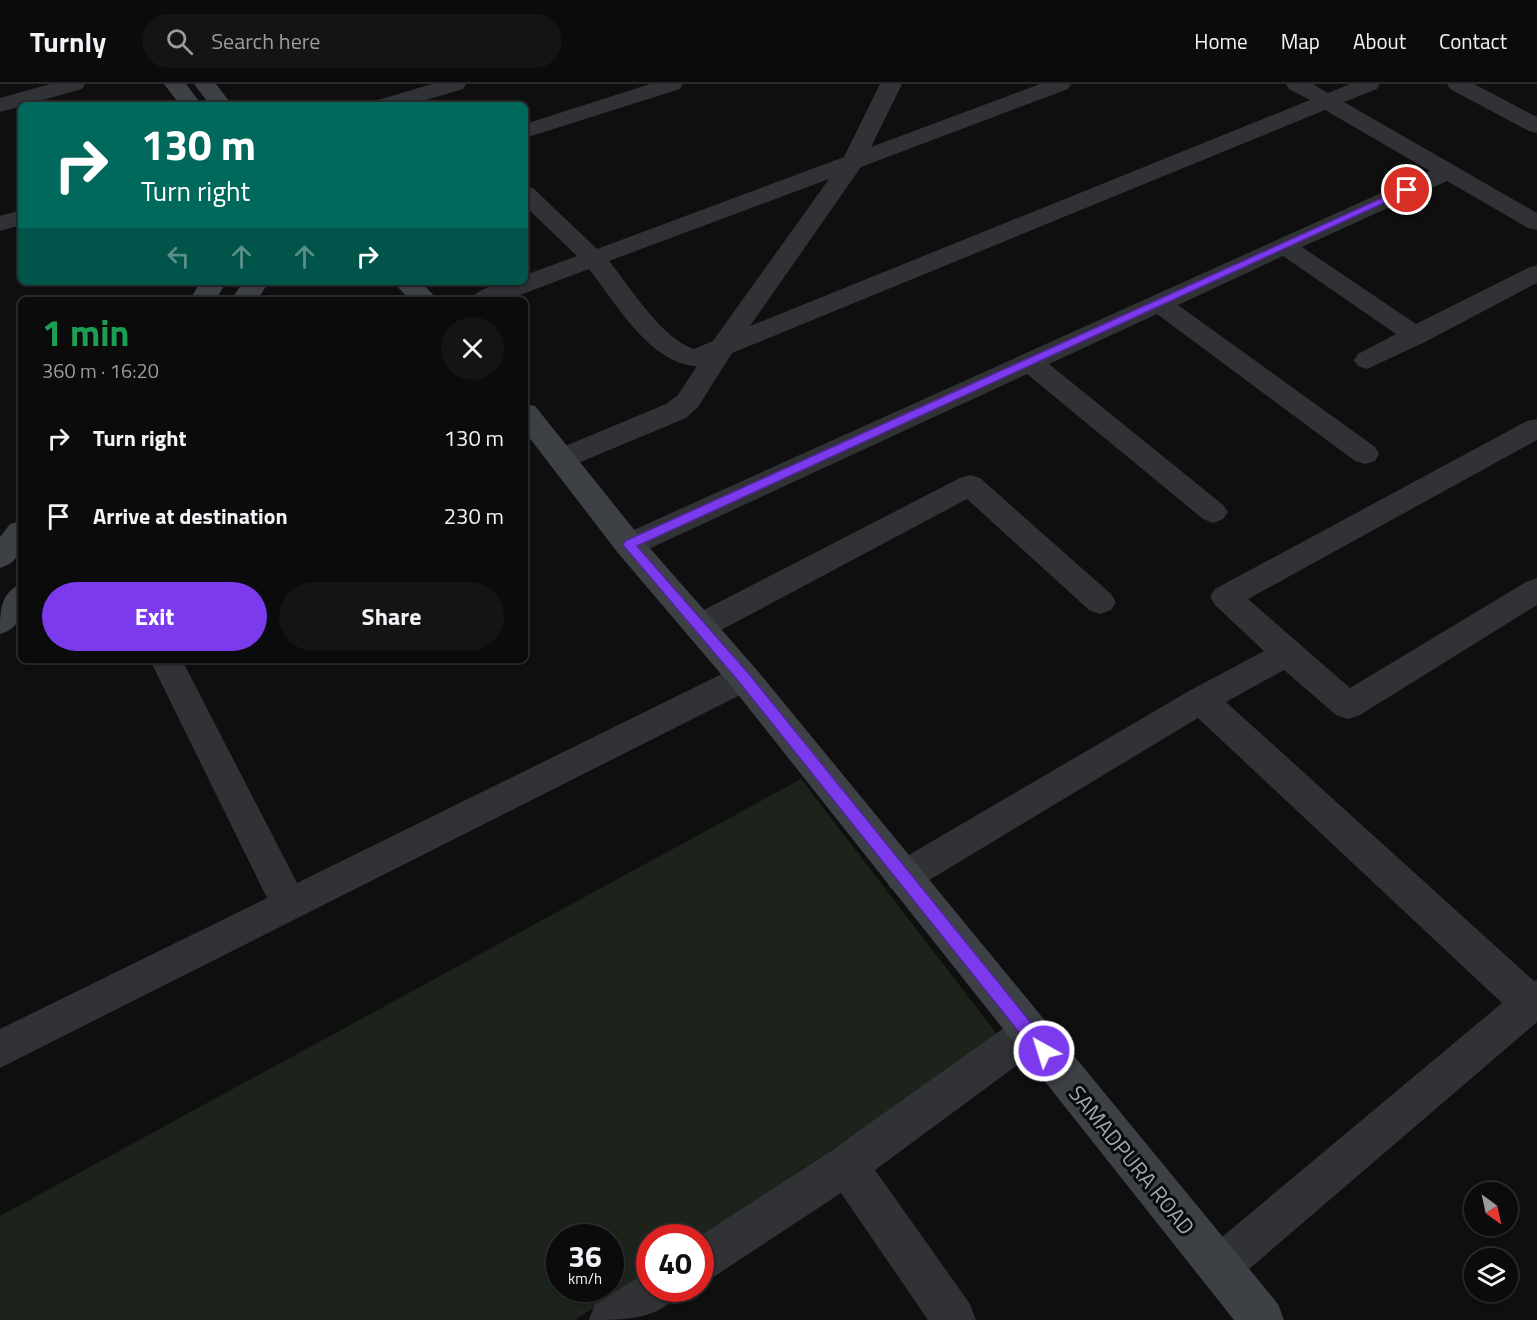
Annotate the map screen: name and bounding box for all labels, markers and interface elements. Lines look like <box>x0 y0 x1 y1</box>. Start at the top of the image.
search box <box>142 14 562 68</box>
text: Turnly <box>30 20 106 63</box>
text: Search here <box>211 24 320 58</box>
icon: search <box>163 25 196 58</box>
text: Home <box>1194 25 1248 57</box>
text: Map <box>1281 25 1320 57</box>
text: About <box>1353 25 1406 57</box>
text: Contact <box>1439 25 1507 57</box>
text: 130 m <box>141 112 256 176</box>
icon: right <box>42 126 120 204</box>
pin <box>1381 164 1432 215</box>
text: Turn right <box>141 170 250 211</box>
icon: arrive <box>1390 173 1423 206</box>
icon: left <box>162 240 195 273</box>
icon: ahead <box>225 240 258 273</box>
icon: ahead <box>288 240 321 273</box>
icon: right <box>351 240 384 273</box>
text: 1 min <box>42 305 129 360</box>
button: close <box>441 317 504 380</box>
text: 360 m · 16:20 <box>42 355 159 386</box>
text: Turn right <box>93 421 187 455</box>
text: 130 m <box>444 421 504 455</box>
icon: right <box>42 422 75 455</box>
text: Arrive at destination <box>93 499 288 533</box>
text: 230 m <box>444 499 504 533</box>
icon: arrive <box>42 500 75 533</box>
button: Exit <box>42 582 267 651</box>
button: Share <box>279 582 504 651</box>
position arrow <box>1012 1019 1076 1083</box>
street label: SAMADPURA ROAD <box>1061 1078 1203 1242</box>
north arrow <box>1464 1182 1518 1236</box>
map controls <box>1464 1182 1518 1302</box>
speed limit sign: 40 <box>636 1224 714 1302</box>
text: 36 <box>568 1233 602 1279</box>
button: layers <box>1464 1248 1518 1302</box>
text: km/h <box>568 1267 602 1290</box>

